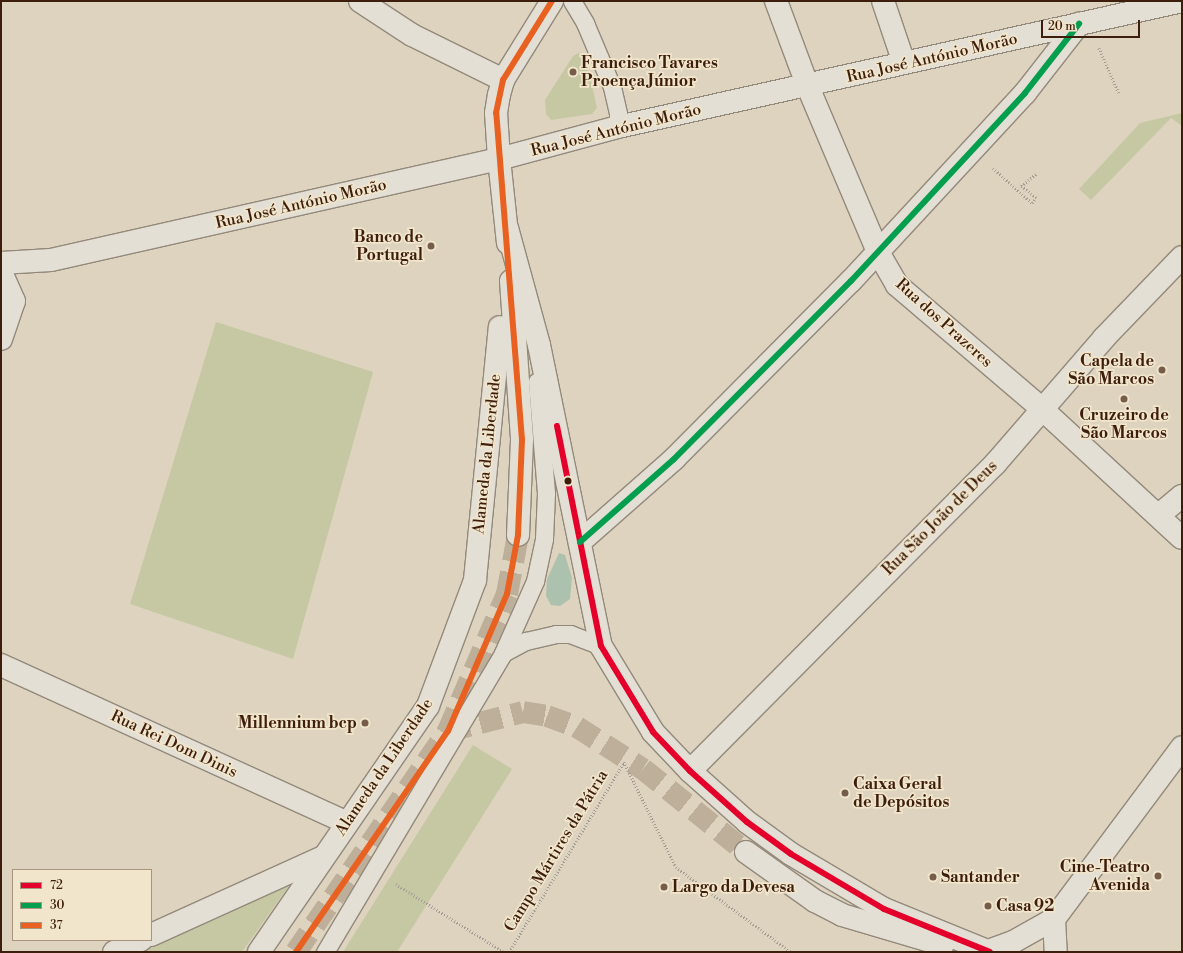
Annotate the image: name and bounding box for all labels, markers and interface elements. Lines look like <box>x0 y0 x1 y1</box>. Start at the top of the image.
scale bar <box>1043 12 1142 38</box>
text: 20 m <box>1048 19 1076 34</box>
street label: Rua José António Morão <box>845 29 1019 87</box>
place label: Francisco Tavares Proença Júnior <box>581 53 718 91</box>
marker: Francisco Tavares Proença Júnior <box>568 67 578 77</box>
street label: Rua José António Morão <box>529 100 703 160</box>
street label: Rua José António Morão <box>214 175 388 233</box>
place label: Banco de Portugal <box>354 227 423 265</box>
marker: Banco de Portugal <box>426 241 436 251</box>
street label: Rua dos Prazeres <box>892 275 996 371</box>
place label: Capela de São Marcos <box>1068 351 1154 389</box>
marker: Capela de São Marcos <box>1157 365 1167 375</box>
street label: Alameda da Liberdade <box>469 373 505 535</box>
marker: Cruzeiro de São Marcos <box>1119 394 1129 404</box>
place label: Cruzeiro de São Marcos <box>1079 405 1169 443</box>
street label: Rua São João de Deus <box>879 457 1001 579</box>
unlabelled marker <box>563 476 573 486</box>
street label: Alameda da Liberdade <box>331 695 437 839</box>
street label: Rua Rei Dom Dinis <box>108 706 240 782</box>
place label: Millennium bcp <box>238 713 357 733</box>
marker: Millennium bcp <box>360 718 370 728</box>
street label: Campo Mártires da Pátria <box>500 767 612 935</box>
place label: Caixa Geral de Depósitos <box>853 774 949 812</box>
marker: Caixa Geral de Depósitos <box>840 788 850 798</box>
place label: Cine-Teatro Avenida <box>1060 857 1150 895</box>
place label: Santander <box>941 867 1020 887</box>
legend <box>12 869 152 941</box>
marker: Cine-Teatro Avenida <box>1153 871 1163 881</box>
marker: Santander <box>928 872 938 882</box>
place label: Largo da Devesa <box>672 877 795 897</box>
text: 72 <box>50 878 63 893</box>
marker: Largo da Devesa <box>659 882 669 892</box>
place label: Casa 92 <box>996 896 1054 916</box>
text: 30 <box>50 898 65 913</box>
marker: Casa 92 <box>983 901 993 911</box>
text: 37 <box>50 918 62 933</box>

